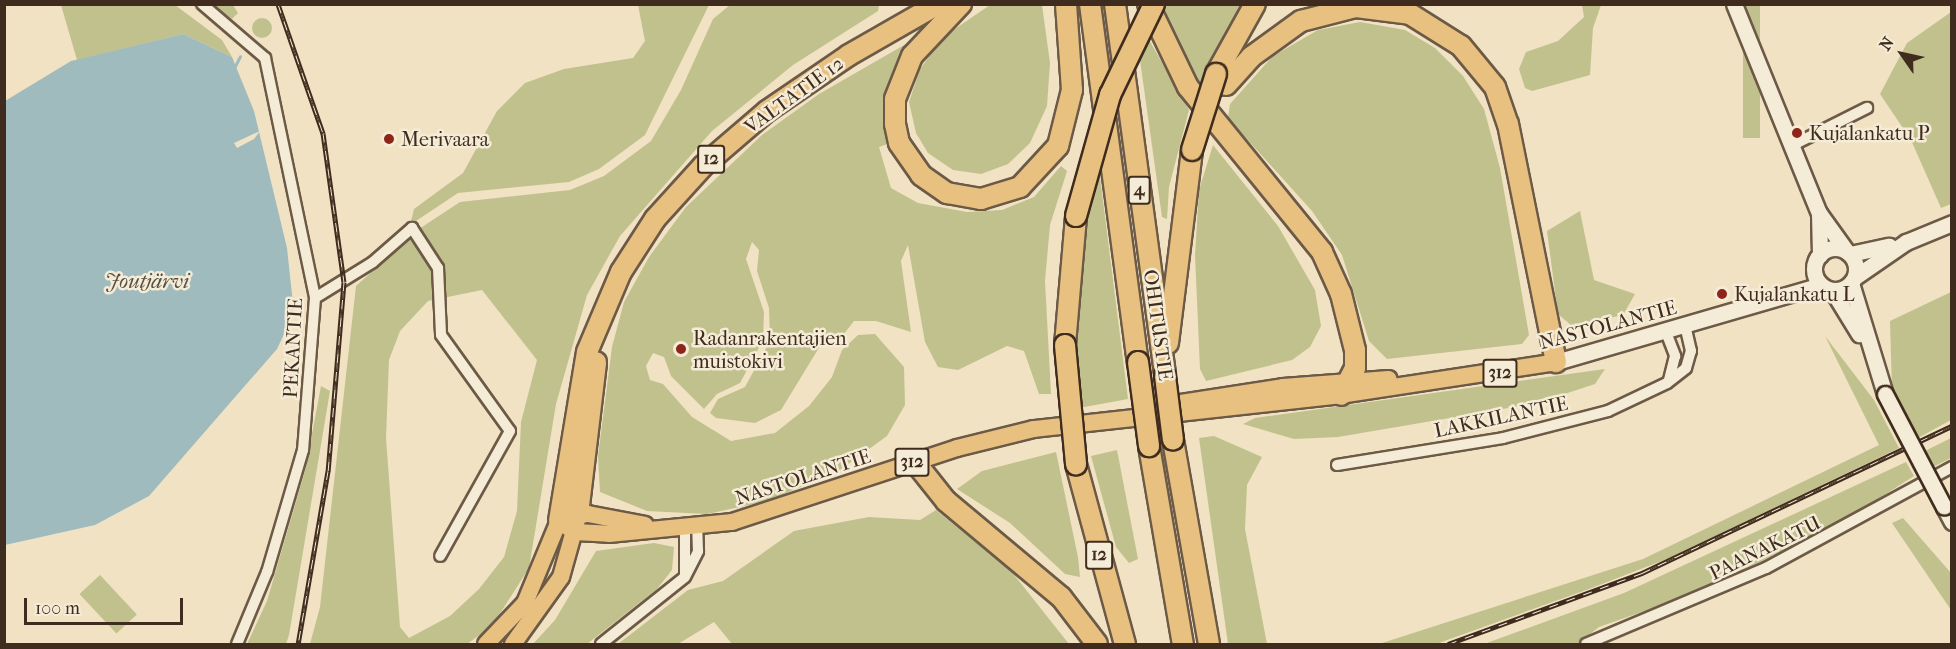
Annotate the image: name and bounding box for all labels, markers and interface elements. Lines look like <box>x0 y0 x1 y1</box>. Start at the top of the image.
north arrow <box>1872 24 1932 84</box>
text: N <box>1875 33 1898 54</box>
street label: VALTATIE 12 <box>740 51 848 139</box>
place label: Kujalankatu P <box>1809 121 1929 145</box>
marker: Kujalankatu P <box>1790 126 1804 140</box>
place label: Merivaara <box>401 127 489 151</box>
marker: Merivaara <box>382 132 396 146</box>
road number: 12 <box>696 144 726 174</box>
road number: 4 <box>1127 175 1151 205</box>
water label: Joutjärvi <box>105 268 189 294</box>
street label: OHITUSTIE <box>1138 268 1178 382</box>
place label: Kujalankatu L <box>1734 282 1854 306</box>
marker: Kujalankatu L <box>1715 287 1729 301</box>
street label: NASTOLANTIE <box>1537 295 1679 355</box>
street label: PEKANTIE <box>278 297 308 399</box>
place label: Radanrakentajien muistokivi <box>693 326 847 373</box>
marker: Radanrakentajien muistokivi <box>674 342 688 356</box>
road number: 312 <box>1482 358 1518 388</box>
street label: LAKKILANTIE <box>1432 391 1570 443</box>
street label: NASTOLANTIE <box>732 444 874 510</box>
road number: 312 <box>894 447 930 477</box>
street label: PAANAKATU <box>1705 511 1825 585</box>
road number: 12 <box>1084 540 1114 570</box>
scale bar <box>27 586 186 624</box>
text: 100 m <box>35 598 80 619</box>

